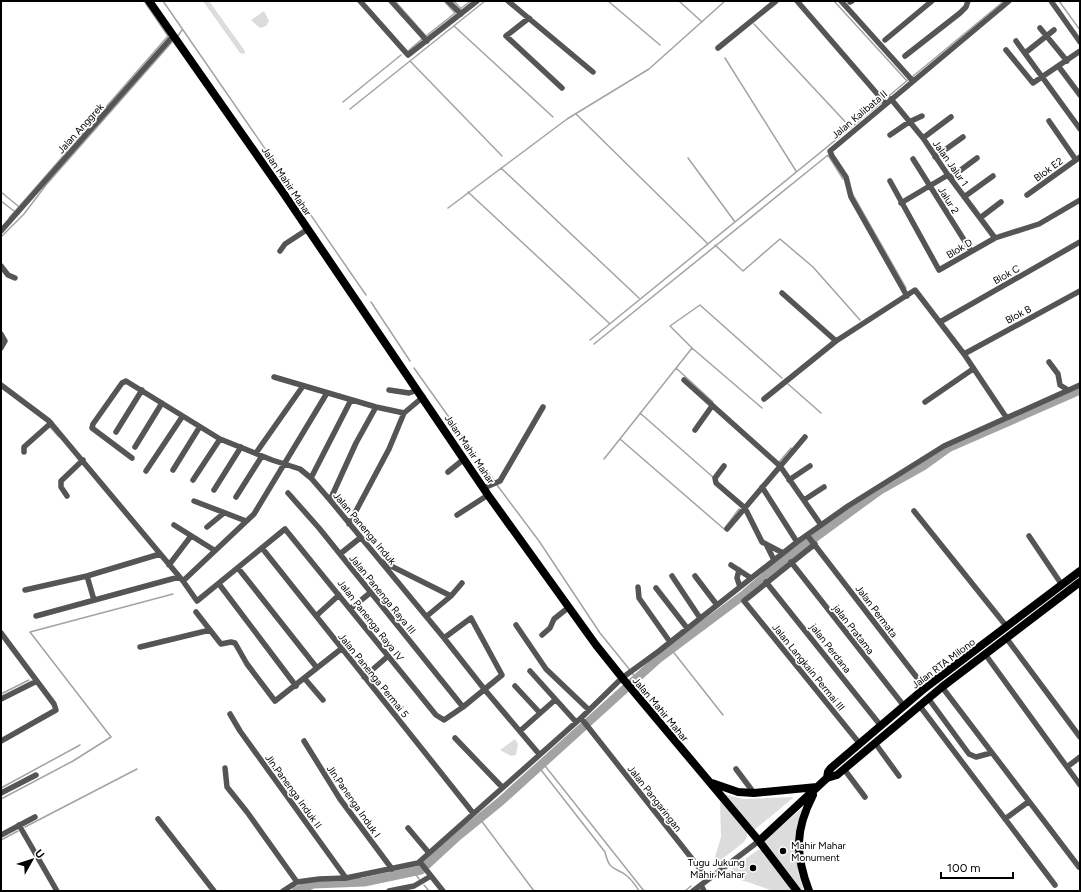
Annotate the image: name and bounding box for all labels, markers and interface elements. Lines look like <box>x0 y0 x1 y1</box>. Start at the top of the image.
street label: Jalan Kalibata II <box>829 87 890 142</box>
street label: Jalan Anggrek <box>54 100 107 156</box>
street label: Jalan Jalur 1 <box>930 138 971 189</box>
street label: Jalan Mahir Mahar <box>259 144 315 219</box>
street label: Blok E2 <box>1031 154 1065 184</box>
street label: Jalur 2 <box>935 184 962 216</box>
street label: Blok D <box>944 236 975 261</box>
street label: Blok C <box>991 262 1022 287</box>
street label: Blok B <box>1003 302 1033 327</box>
street label: Jalan Mahir Mahar <box>442 412 498 487</box>
street label: Jalan Panenga Induk <box>330 489 399 567</box>
street label: Jalan Panenga Raya III <box>347 552 419 637</box>
street label: Jalan Panenga Raya IV <box>335 577 407 664</box>
street label: Jalan Permata <box>853 582 901 640</box>
street label: jalan Pratama <box>829 601 877 657</box>
street label: jalan Perdana <box>807 620 854 676</box>
street label: Jalan Langkain Permai III <box>769 621 848 714</box>
street label: Jalan Panenga Permai 5 <box>335 630 412 720</box>
street label: Jalan RTA Milono <box>909 635 978 691</box>
street label: Jalan Mahir Mahar <box>630 674 692 745</box>
street label: Jln.Panenga Induk II <box>262 752 325 831</box>
street label: Jln.Panenga Induk I <box>324 762 383 840</box>
street label: Jalan Pangaringan <box>625 762 685 834</box>
place label: Mahir Mahar Monument <box>791 839 847 864</box>
north arrow <box>12 840 52 880</box>
marker: Mahir Mahar Monument <box>778 846 788 856</box>
text: U <box>32 847 47 861</box>
scale bar <box>941 854 1013 880</box>
place label: Tugu Jukung Mahir Mahar <box>688 856 746 881</box>
text: 100 m <box>947 861 981 875</box>
marker: Tugu Jukung Mahir Mahar <box>748 863 758 873</box>

